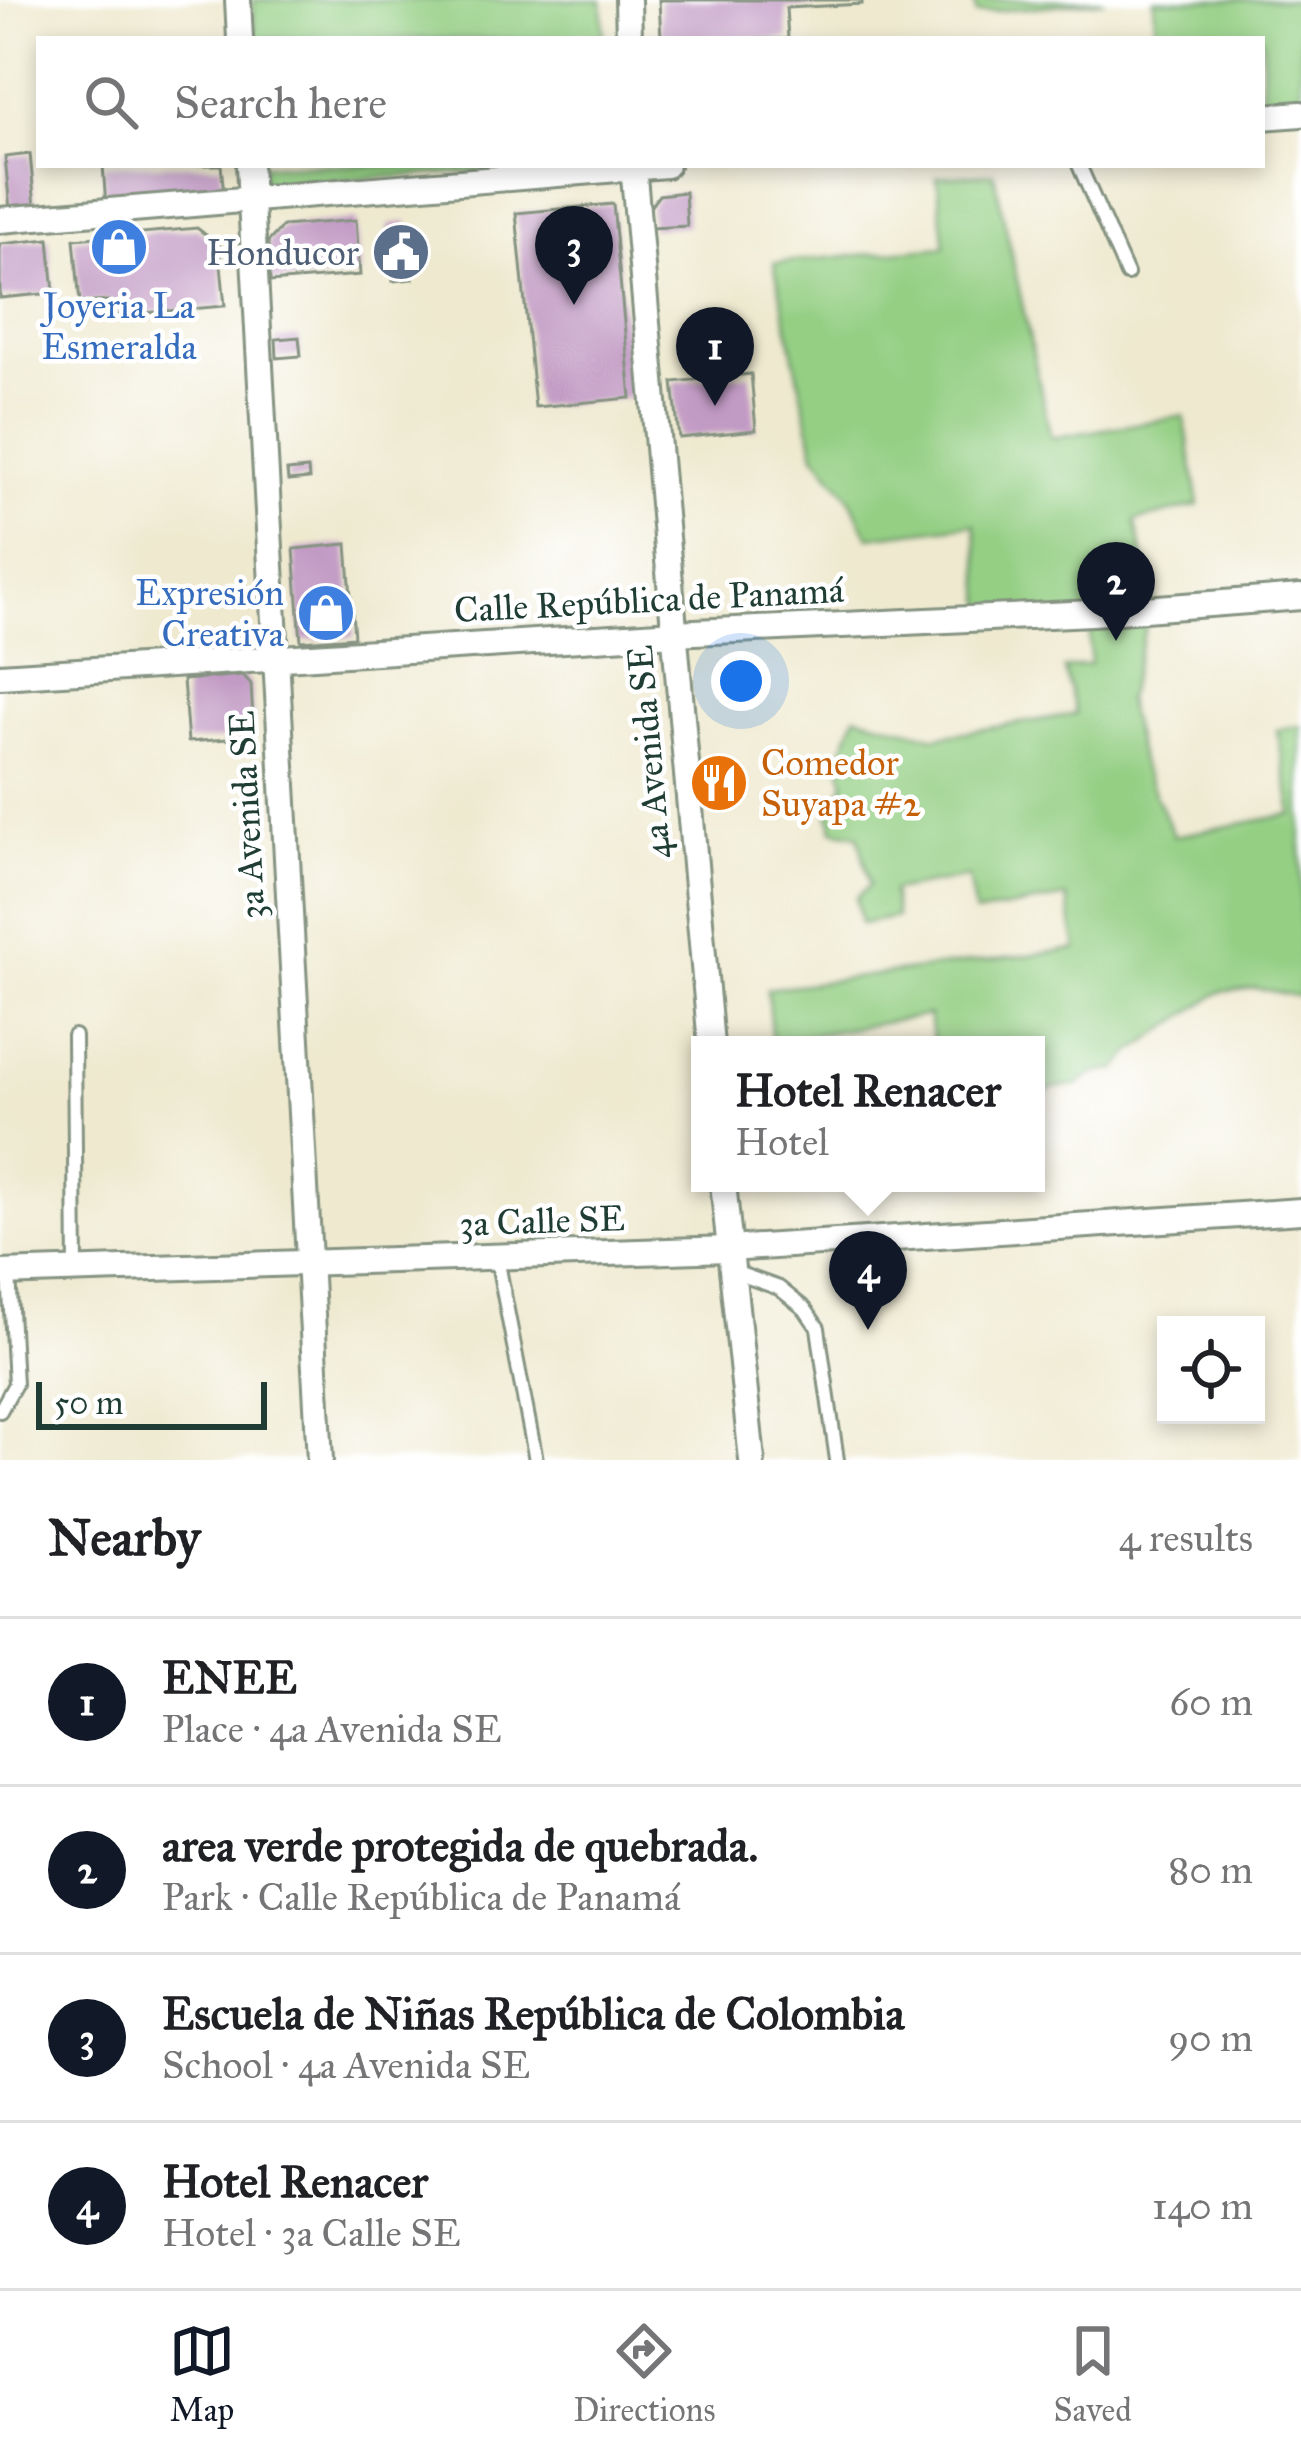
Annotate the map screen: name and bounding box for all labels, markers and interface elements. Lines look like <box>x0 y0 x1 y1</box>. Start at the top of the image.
search box <box>36 36 1265 168</box>
icon: search <box>78 69 144 135</box>
text: Search here <box>174 75 387 130</box>
pin: 3 <box>535 206 613 305</box>
shop icon: Joyeria La Esmeralda <box>88 216 150 278</box>
public building icon: Honducor <box>370 221 432 283</box>
place label: Honducor <box>206 231 359 275</box>
place label: Joyeria La Esmeralda <box>39 284 198 369</box>
pin: 1 <box>676 307 754 406</box>
pin: 2 <box>1077 542 1155 641</box>
street label: Calle República de Panamá <box>453 568 846 632</box>
place label: Expresión Creativa <box>135 571 285 656</box>
shop icon: Expresión Creativa <box>295 582 357 644</box>
street label: 4a Avenida SE <box>618 643 680 861</box>
your location <box>711 651 771 711</box>
street label: 3a Avenida SE <box>220 710 274 920</box>
place label: Comedor Suyapa #2 <box>761 741 921 826</box>
restaurant icon: Comedor Suyapa #2 <box>688 752 750 814</box>
popup <box>691 1036 1045 1192</box>
text: Hotel Renacer <box>735 1063 1001 1118</box>
text: Hotel <box>735 1118 829 1166</box>
street label: 3a Calle SE <box>458 1196 626 1246</box>
pin: 4 <box>829 1231 907 1330</box>
map controls <box>1157 1316 1265 1424</box>
button: locate <box>1157 1316 1265 1424</box>
scale bar <box>36 1376 267 1429</box>
text: 50 m <box>54 1383 123 1423</box>
text: Nearby <box>48 1507 200 1569</box>
text: 4 results <box>1119 1514 1253 1562</box>
text: ENEE <box>162 1650 297 1705</box>
text: 1 <box>79 1678 95 1726</box>
text: 60 m <box>1169 1678 1253 1726</box>
text: Place · 4a Avenida SE <box>162 1705 502 1753</box>
text: area verde protegida de quebrada. <box>162 1818 758 1873</box>
text: 2 <box>77 1846 97 1894</box>
text: 80 m <box>1168 1846 1253 1894</box>
text: Park · Calle República de Panamá <box>162 1873 681 1921</box>
text: Escuela de Niñas República de Colombia <box>162 1986 904 2041</box>
text: 3 <box>79 2014 95 2062</box>
text: 90 m <box>1168 2014 1253 2062</box>
text: School · 4a Avenida SE <box>162 2041 530 2089</box>
text: Hotel Renacer <box>162 2154 428 2209</box>
text: 4 <box>76 2182 98 2230</box>
text: 140 m <box>1152 2182 1253 2230</box>
text: Hotel · 3a Calle SE <box>162 2209 461 2257</box>
tab: Map <box>169 2318 235 2430</box>
tab: Directions <box>573 2318 715 2430</box>
tab: Saved <box>1054 2318 1132 2430</box>

